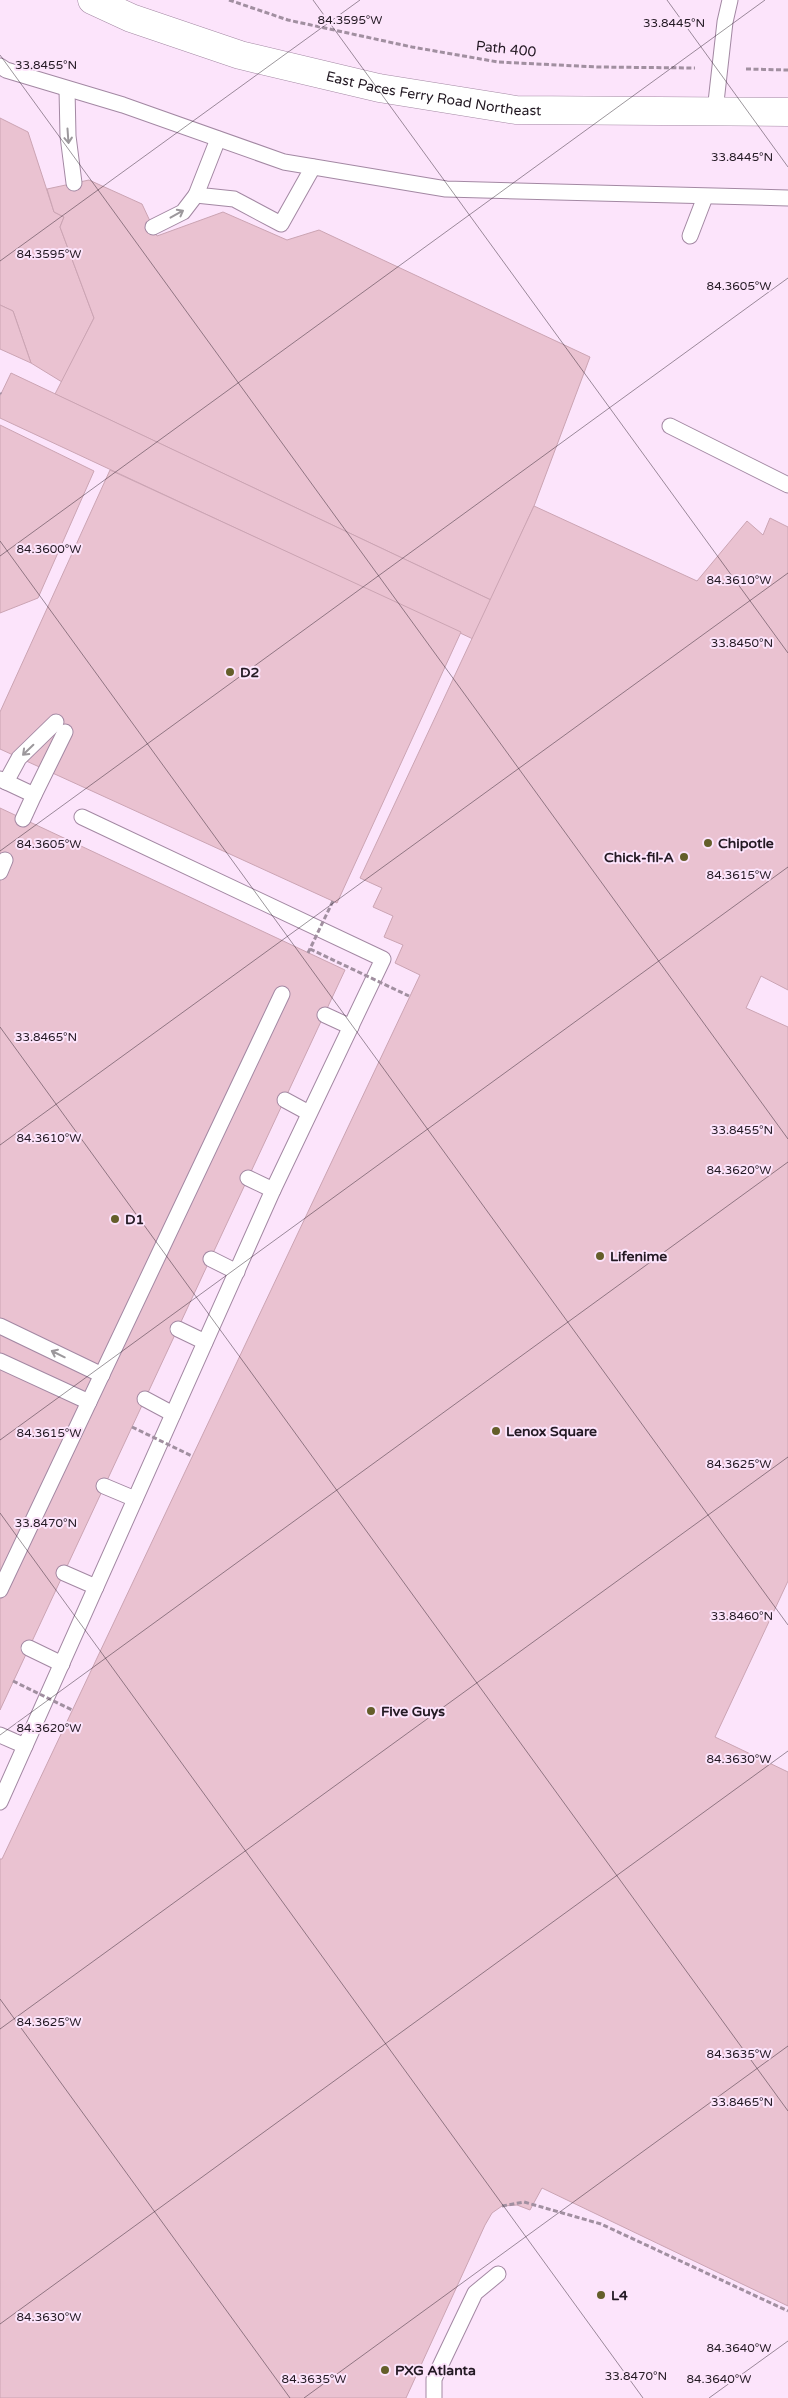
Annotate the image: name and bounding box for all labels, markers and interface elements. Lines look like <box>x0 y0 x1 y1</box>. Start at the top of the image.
text: 84.3595°W <box>318 13 382 27</box>
text: 33.8445°N <box>643 16 705 30</box>
street label: Path 400 <box>475 37 537 61</box>
text: 33.8455°N <box>15 58 77 72</box>
street label: East Paces Ferry Road Northeast <box>324 67 542 119</box>
one-way arrow <box>64 128 73 144</box>
text: 33.8445°N <box>711 150 773 164</box>
one-way arrow <box>170 209 184 219</box>
text: 84.3595°W <box>17 247 81 261</box>
text: 84.3605°W <box>707 279 771 293</box>
text: 84.3600°W <box>16 542 82 556</box>
text: 84.3610°W <box>706 573 772 587</box>
text: 33.8450°N <box>711 636 773 650</box>
place label: D2 <box>240 664 260 681</box>
marker: D2 <box>224 666 236 678</box>
one-way arrow <box>22 743 34 755</box>
place label: Chipotle <box>718 835 774 852</box>
text: 84.3605°W <box>17 837 81 851</box>
marker: Chipotle <box>702 837 714 849</box>
place label: Chick-fil-A <box>604 849 675 866</box>
marker: Chick-fil-A <box>678 851 690 863</box>
text: 84.3615°W <box>707 868 771 882</box>
text: 33.8465°N <box>15 1030 77 1044</box>
text: 33.8455°N <box>711 1123 773 1137</box>
text: 84.3610°W <box>16 1131 82 1145</box>
text: 84.3620°W <box>706 1163 772 1177</box>
place label: D1 <box>125 1211 144 1228</box>
marker: D1 <box>109 1213 121 1225</box>
place label: Lifenime <box>610 1248 667 1265</box>
marker: Lifenime <box>594 1250 606 1262</box>
one-way arrow <box>51 1349 66 1358</box>
place label: Lenox Square <box>506 1423 597 1440</box>
marker: Lenox Square <box>490 1425 502 1437</box>
text: 84.3615°W <box>17 1426 81 1440</box>
text: 84.3625°W <box>707 1457 771 1471</box>
text: 33.8470°N <box>15 1516 77 1530</box>
text: 33.8460°N <box>711 1609 773 1623</box>
place label: Five Guys <box>381 1703 445 1720</box>
marker: Five Guys <box>365 1705 377 1717</box>
text: 84.3620°W <box>16 1721 82 1735</box>
text: 84.3630°W <box>706 1752 772 1766</box>
text: 84.3625°W <box>17 2015 81 2029</box>
text: 84.3635°W <box>707 2047 771 2061</box>
text: 33.8465°N <box>711 2095 773 2109</box>
place label: L4 <box>611 2287 628 2304</box>
marker: L4 <box>595 2289 607 2301</box>
text: 84.3630°W <box>16 2310 82 2324</box>
text: 84.3640°W <box>706 2341 772 2355</box>
place label: PXG Atlanta <box>395 2362 476 2379</box>
marker: PXG Atlanta <box>379 2364 391 2376</box>
text: 33.8470°N <box>605 2369 667 2383</box>
text: 84.3635°W <box>282 2372 346 2386</box>
text: 84.3640°W <box>686 2372 752 2386</box>

